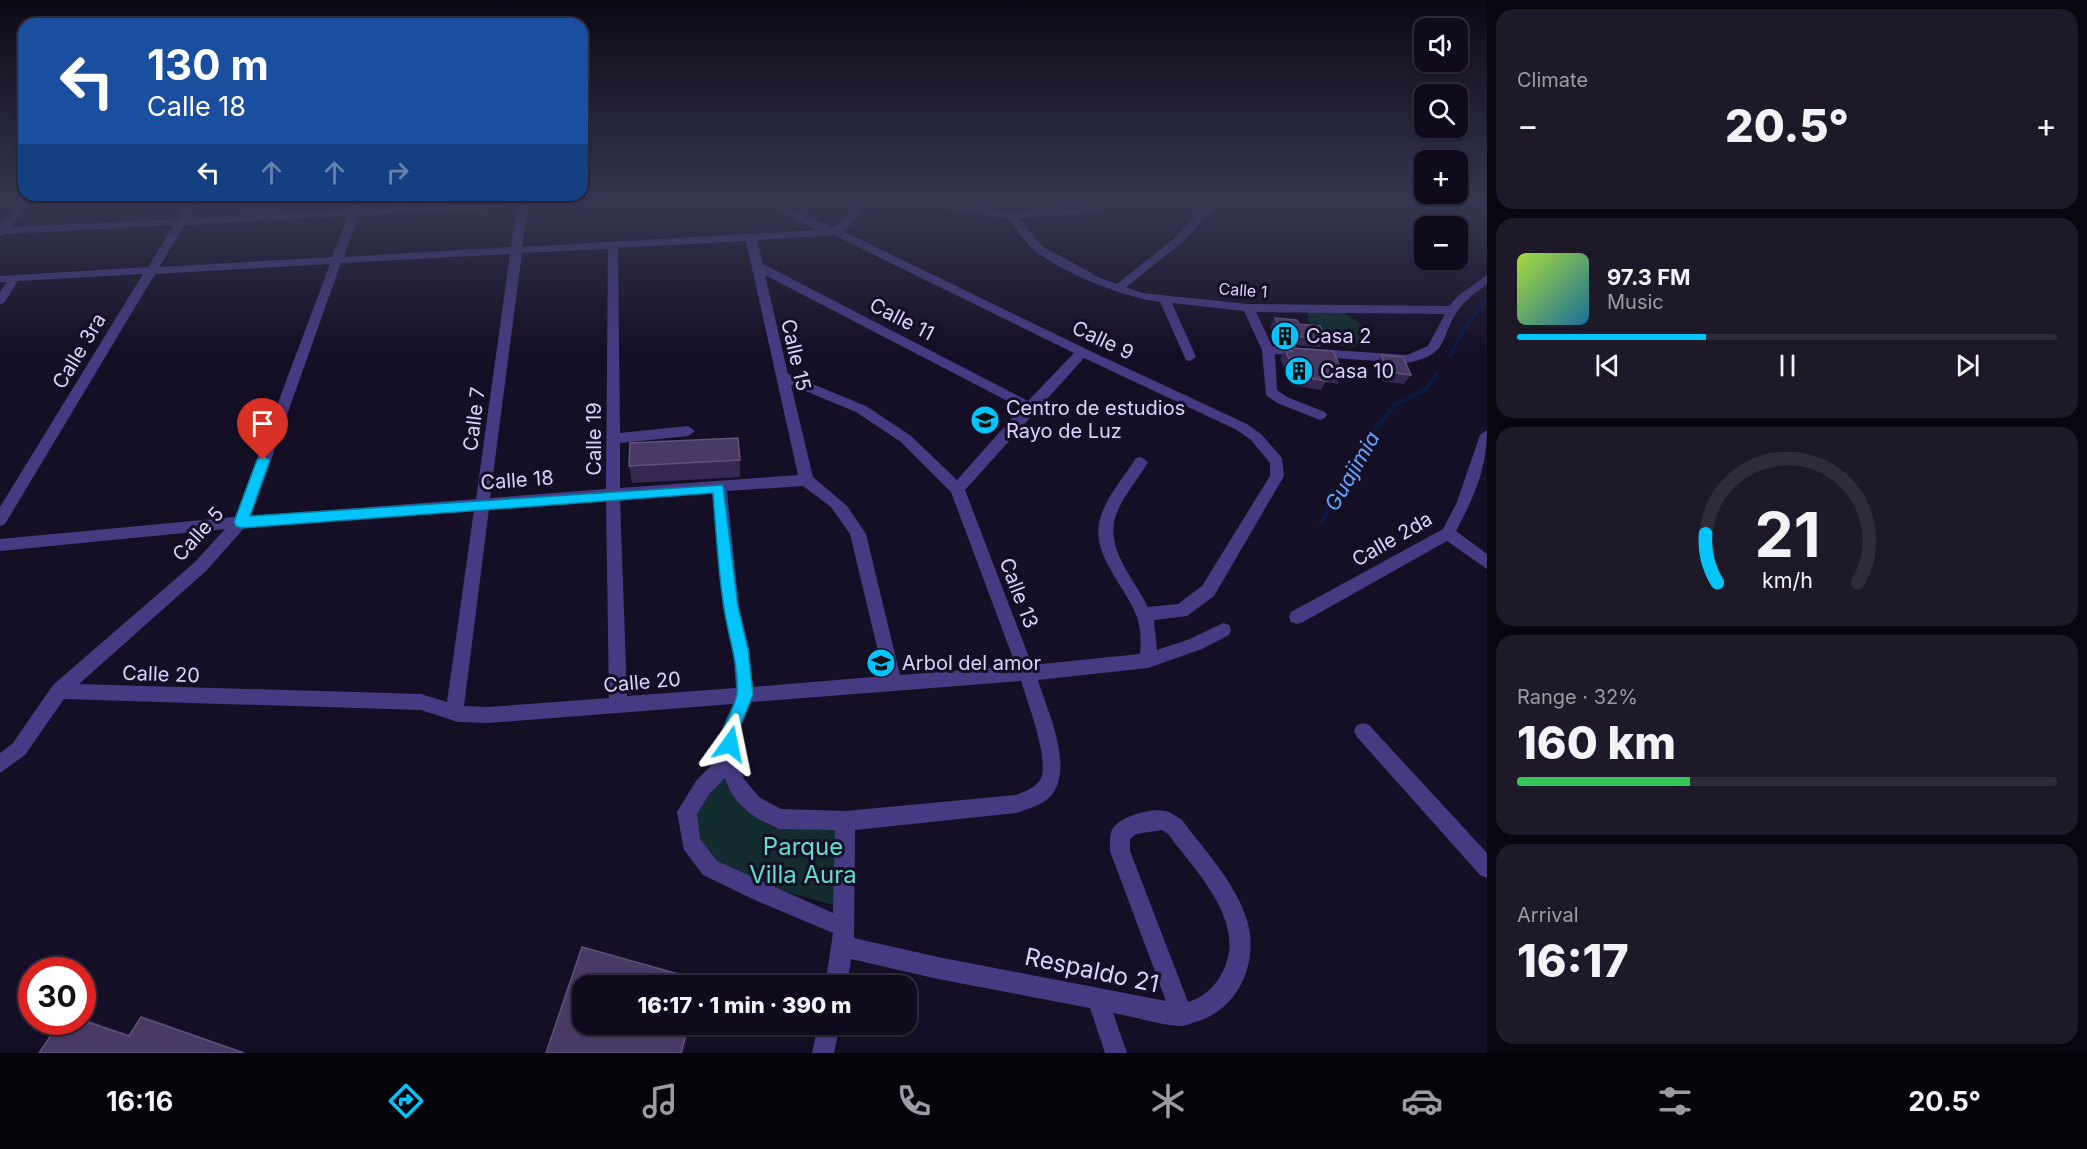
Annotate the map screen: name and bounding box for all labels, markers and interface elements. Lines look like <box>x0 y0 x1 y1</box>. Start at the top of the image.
map controls <box>1414 18 1468 270</box>
button: sound <box>1414 18 1468 72</box>
text: 130 m <box>147 39 269 90</box>
icon: left <box>48 42 126 120</box>
text: Climate <box>1517 68 1588 92</box>
button: search <box>1414 84 1468 138</box>
text: Calle 18 <box>147 90 246 123</box>
text: 20.5° <box>1725 98 1849 153</box>
text: − <box>1517 105 1539 145</box>
text: + <box>2035 105 2057 145</box>
button: + <box>1414 150 1468 204</box>
icon: left <box>192 156 225 189</box>
icon: ahead <box>255 156 288 189</box>
icon: ahead <box>318 156 351 189</box>
icon: right <box>381 156 414 189</box>
button: − <box>1414 216 1468 270</box>
text: 97.3 FM <box>1607 264 1691 290</box>
street label: Calle 1 <box>1218 278 1268 302</box>
text: Music <box>1607 290 1664 314</box>
street label: Calle 11 <box>866 293 938 345</box>
street label: Calle 3ra <box>47 309 111 393</box>
street label: Calle 9 <box>1068 315 1138 365</box>
street label: Calle 15 <box>776 317 816 393</box>
building icon: Casa 2 <box>1269 320 1301 352</box>
place label: Casa 2 <box>1306 324 1371 348</box>
icon: previous <box>1591 349 1624 382</box>
icon: pause <box>1771 349 1804 382</box>
icon: next <box>1951 349 1984 382</box>
building icon: Casa 10 <box>1283 355 1315 387</box>
place label: Casa 10 <box>1320 359 1394 383</box>
street label: Calle 7 <box>458 386 490 452</box>
place label: Centro de estudios Rayo de Luz <box>1006 396 1185 443</box>
pin <box>237 398 288 460</box>
street label: Calle 19 <box>582 402 606 476</box>
school or university icon: Centro de estudios Rayo de Luz <box>969 404 1001 436</box>
icon: arrive <box>246 407 279 440</box>
water label: Guajimia <box>1319 427 1385 515</box>
street label: Calle 18 <box>480 465 554 495</box>
text: 21 <box>1754 498 1820 573</box>
street label: Calle 5 <box>167 502 229 566</box>
street label: Calle 2da <box>1348 506 1436 572</box>
street label: Calle 13 <box>995 554 1043 632</box>
text: km/h <box>1762 568 1812 594</box>
school or university icon: Arbol del amor <box>865 647 897 679</box>
place label: Arbol del amor <box>902 651 1041 675</box>
street label: Calle 20 <box>122 661 200 687</box>
street label: Calle 20 <box>602 667 682 697</box>
text: Range · 32% <box>1517 685 1638 709</box>
position arrow <box>698 712 762 776</box>
text: 160 km <box>1517 715 1676 770</box>
park label: Parque Villa Aura <box>749 832 857 889</box>
text: Arrival <box>1517 903 1579 927</box>
text: 16:17 <box>1517 933 1629 988</box>
street label: Respaldo 21 <box>1022 942 1162 998</box>
speed limit sign: 30 <box>18 957 96 1035</box>
text: 16:17 · 1 min · 390 m <box>638 992 852 1018</box>
icon: directions <box>385 1080 427 1122</box>
icon: music <box>639 1080 681 1122</box>
icon: phone <box>893 1080 935 1122</box>
icon: climate <box>1147 1080 1189 1122</box>
icon: car <box>1401 1080 1443 1122</box>
icon: filters <box>1654 1080 1696 1122</box>
text: 16:16 <box>106 1085 173 1118</box>
text: 20.5° <box>1908 1085 1981 1118</box>

